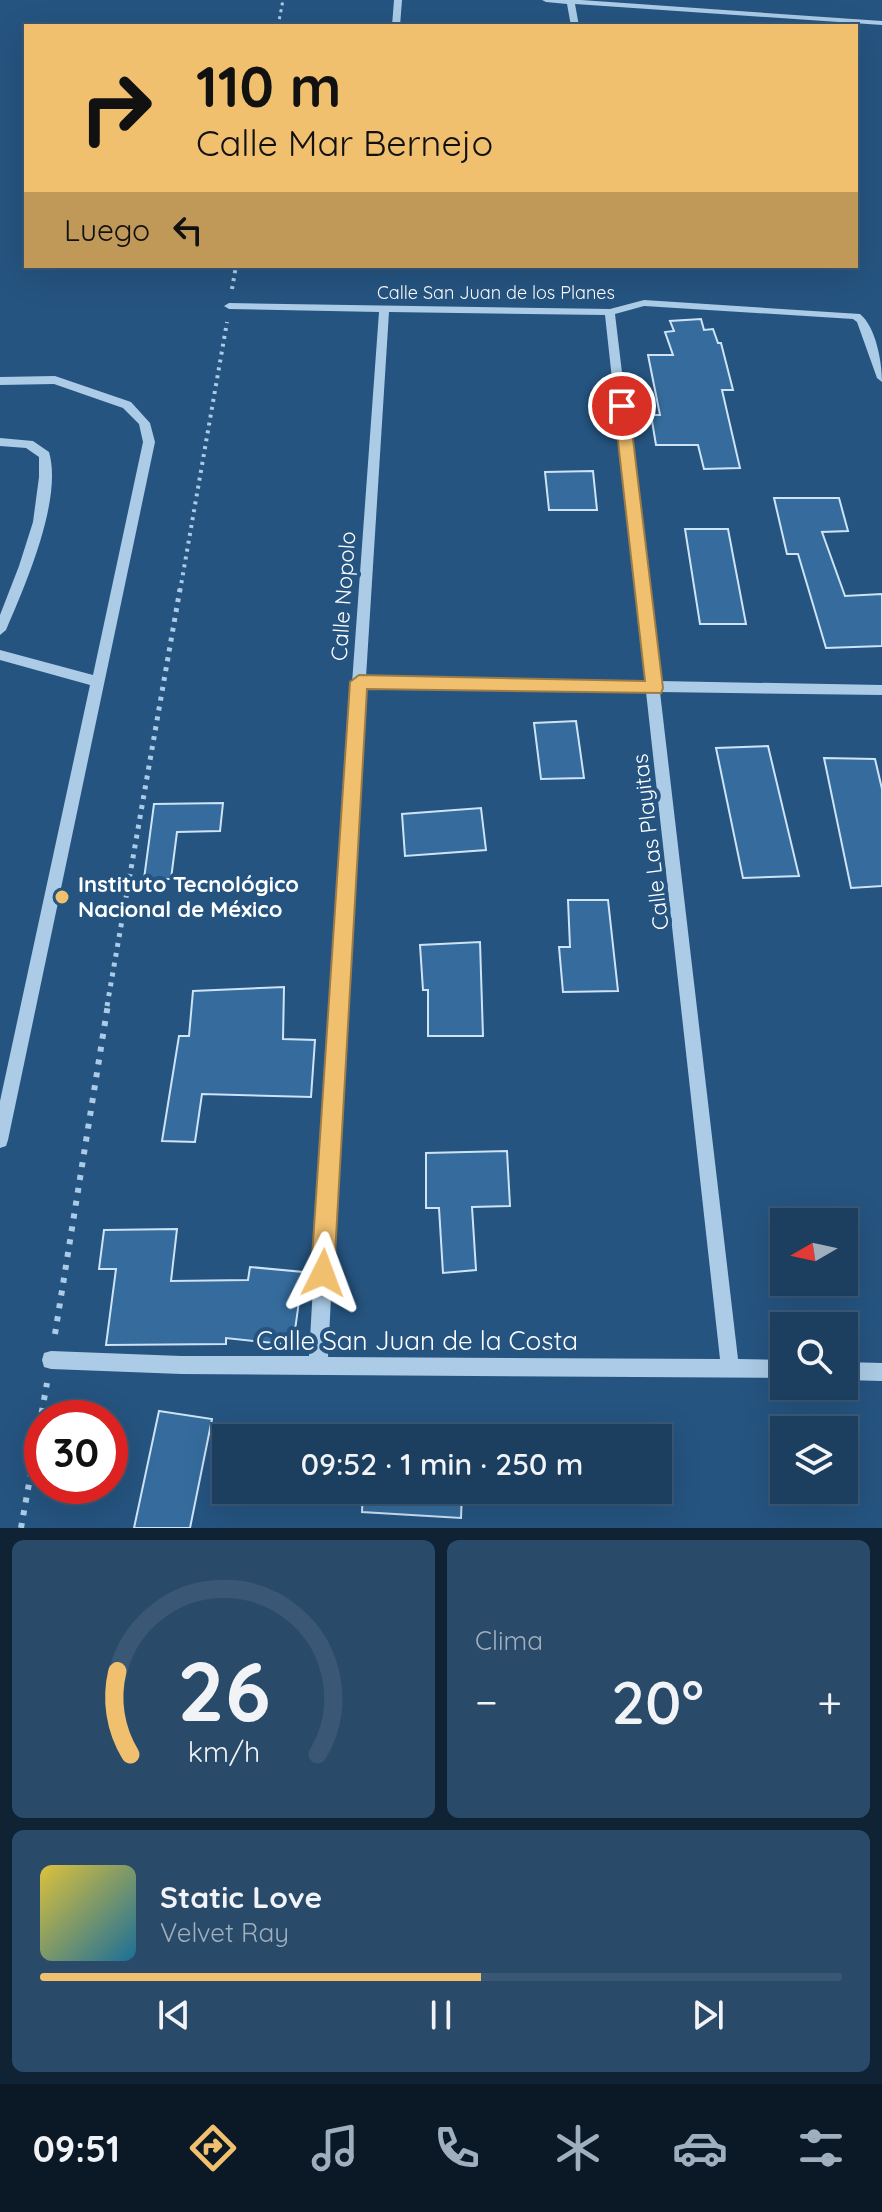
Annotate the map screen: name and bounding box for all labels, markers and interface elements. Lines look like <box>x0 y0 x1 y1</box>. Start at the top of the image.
text: 110 m <box>196 51 341 121</box>
icon: right <box>64 56 168 160</box>
text: Calle Mar Bernejo <box>196 120 493 165</box>
icon: left <box>166 208 210 252</box>
text: Luego <box>64 211 150 249</box>
street label: Calle San Juan de los Planes <box>377 281 615 304</box>
pin <box>588 372 656 440</box>
icon: arrive <box>600 384 644 428</box>
street label: Calle Nopolo <box>324 530 362 662</box>
street label: Calle Las Playitas <box>625 752 675 932</box>
place label: Instituto Tecnológico Nacional de México <box>78 870 299 923</box>
marker: Instituto Tecnológico Nacional de México <box>53 888 71 906</box>
north arrow <box>770 1208 858 1296</box>
map controls <box>770 1208 858 1504</box>
position arrow <box>281 1231 365 1315</box>
button: search <box>770 1312 858 1400</box>
street label: Calle San Juan de la Costa <box>256 1324 578 1357</box>
speed limit sign: 30 <box>24 1400 128 1504</box>
button: layers <box>770 1416 858 1504</box>
text: 09:52 · 1 min · 250 m <box>301 1445 583 1483</box>
text: Clima <box>475 1624 543 1657</box>
text: 26 <box>177 1638 270 1742</box>
text: 20° <box>611 1664 704 1739</box>
text: − <box>475 1674 498 1729</box>
text: + <box>817 1674 842 1729</box>
text: km/h <box>187 1733 260 1769</box>
text: Static Love <box>160 1878 322 1916</box>
text: Velvet Ray <box>160 1916 289 1949</box>
icon: previous <box>152 1993 196 2037</box>
icon: pause <box>419 1993 463 2037</box>
icon: next <box>686 1993 730 2037</box>
icon: directions <box>185 2120 241 2176</box>
icon: music <box>307 2120 363 2176</box>
icon: phone <box>429 2120 485 2176</box>
icon: climate <box>550 2120 606 2176</box>
icon: car <box>672 2120 728 2176</box>
icon: filters <box>793 2120 849 2176</box>
text: 09:51 <box>33 2126 120 2171</box>

